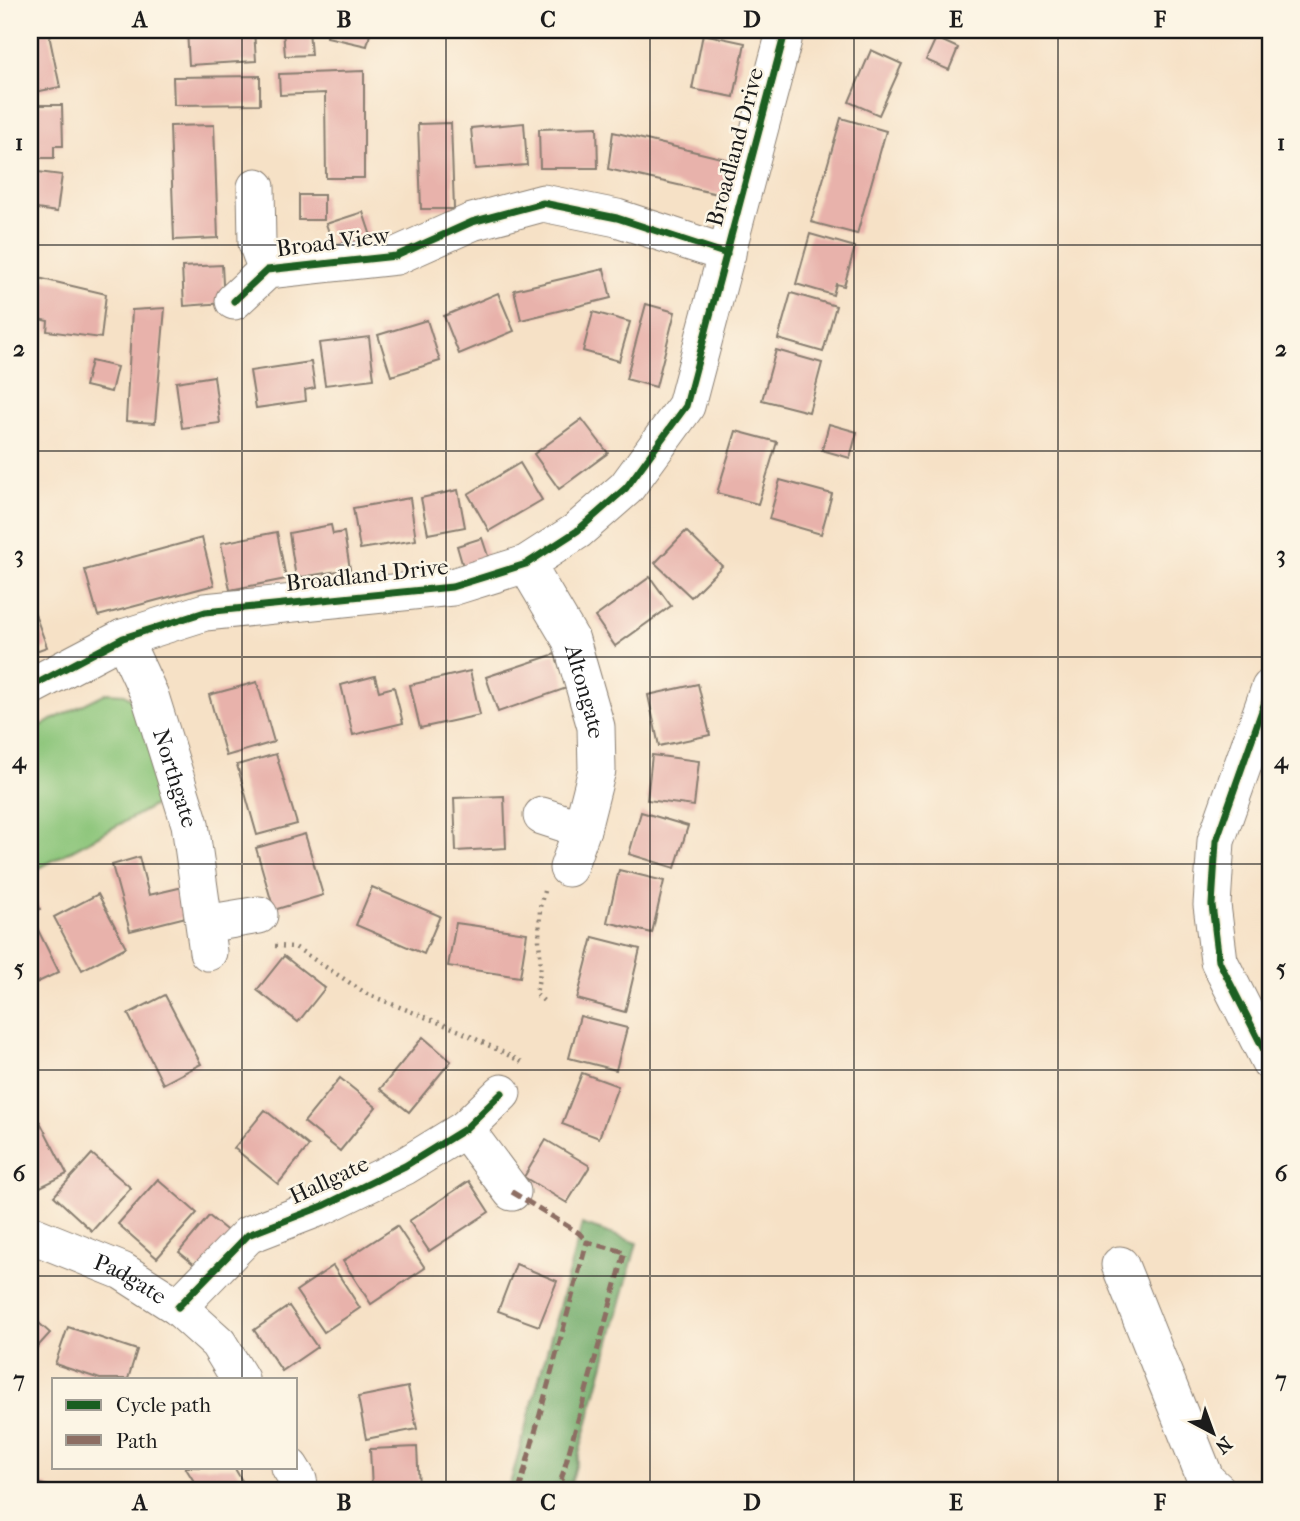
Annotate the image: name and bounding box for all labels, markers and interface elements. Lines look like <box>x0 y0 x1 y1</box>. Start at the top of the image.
text: A <box>131 6 149 33</box>
text: B <box>337 6 352 33</box>
text: C <box>540 6 556 33</box>
text: D <box>743 6 761 33</box>
text: E <box>949 6 963 33</box>
text: F <box>1153 6 1167 33</box>
street label: Broadland Drive <box>701 65 769 229</box>
text: 1 <box>15 129 23 156</box>
text: 1 <box>1277 129 1285 156</box>
street label: Broad View <box>275 222 392 262</box>
text: 2 <box>13 335 25 362</box>
text: 2 <box>1275 335 1287 362</box>
text: 3 <box>14 541 24 568</box>
text: 3 <box>1276 541 1286 568</box>
street label: Broadland Drive <box>284 553 450 597</box>
street label: Altongate <box>559 640 610 739</box>
street label: Northgate <box>148 725 204 831</box>
text: 4 <box>11 747 27 774</box>
text: 4 <box>1273 747 1289 774</box>
text: 5 <box>14 954 24 981</box>
text: 5 <box>1276 954 1286 981</box>
street label: Hallgate <box>285 1150 373 1210</box>
text: 6 <box>13 1160 26 1187</box>
text: 6 <box>1275 1160 1288 1187</box>
street label: Padgate <box>90 1248 172 1310</box>
text: 7 <box>12 1366 25 1393</box>
text: 7 <box>1274 1366 1287 1393</box>
legend <box>52 1378 298 1468</box>
text: Cycle path <box>116 1393 211 1417</box>
north arrow <box>1178 1398 1248 1468</box>
text: Path <box>116 1429 158 1453</box>
text: N <box>1210 1432 1236 1458</box>
text: A <box>131 1489 149 1516</box>
text: B <box>337 1489 352 1516</box>
text: C <box>540 1489 556 1516</box>
text: D <box>743 1489 761 1516</box>
text: E <box>949 1489 963 1516</box>
text: F <box>1153 1489 1167 1516</box>

